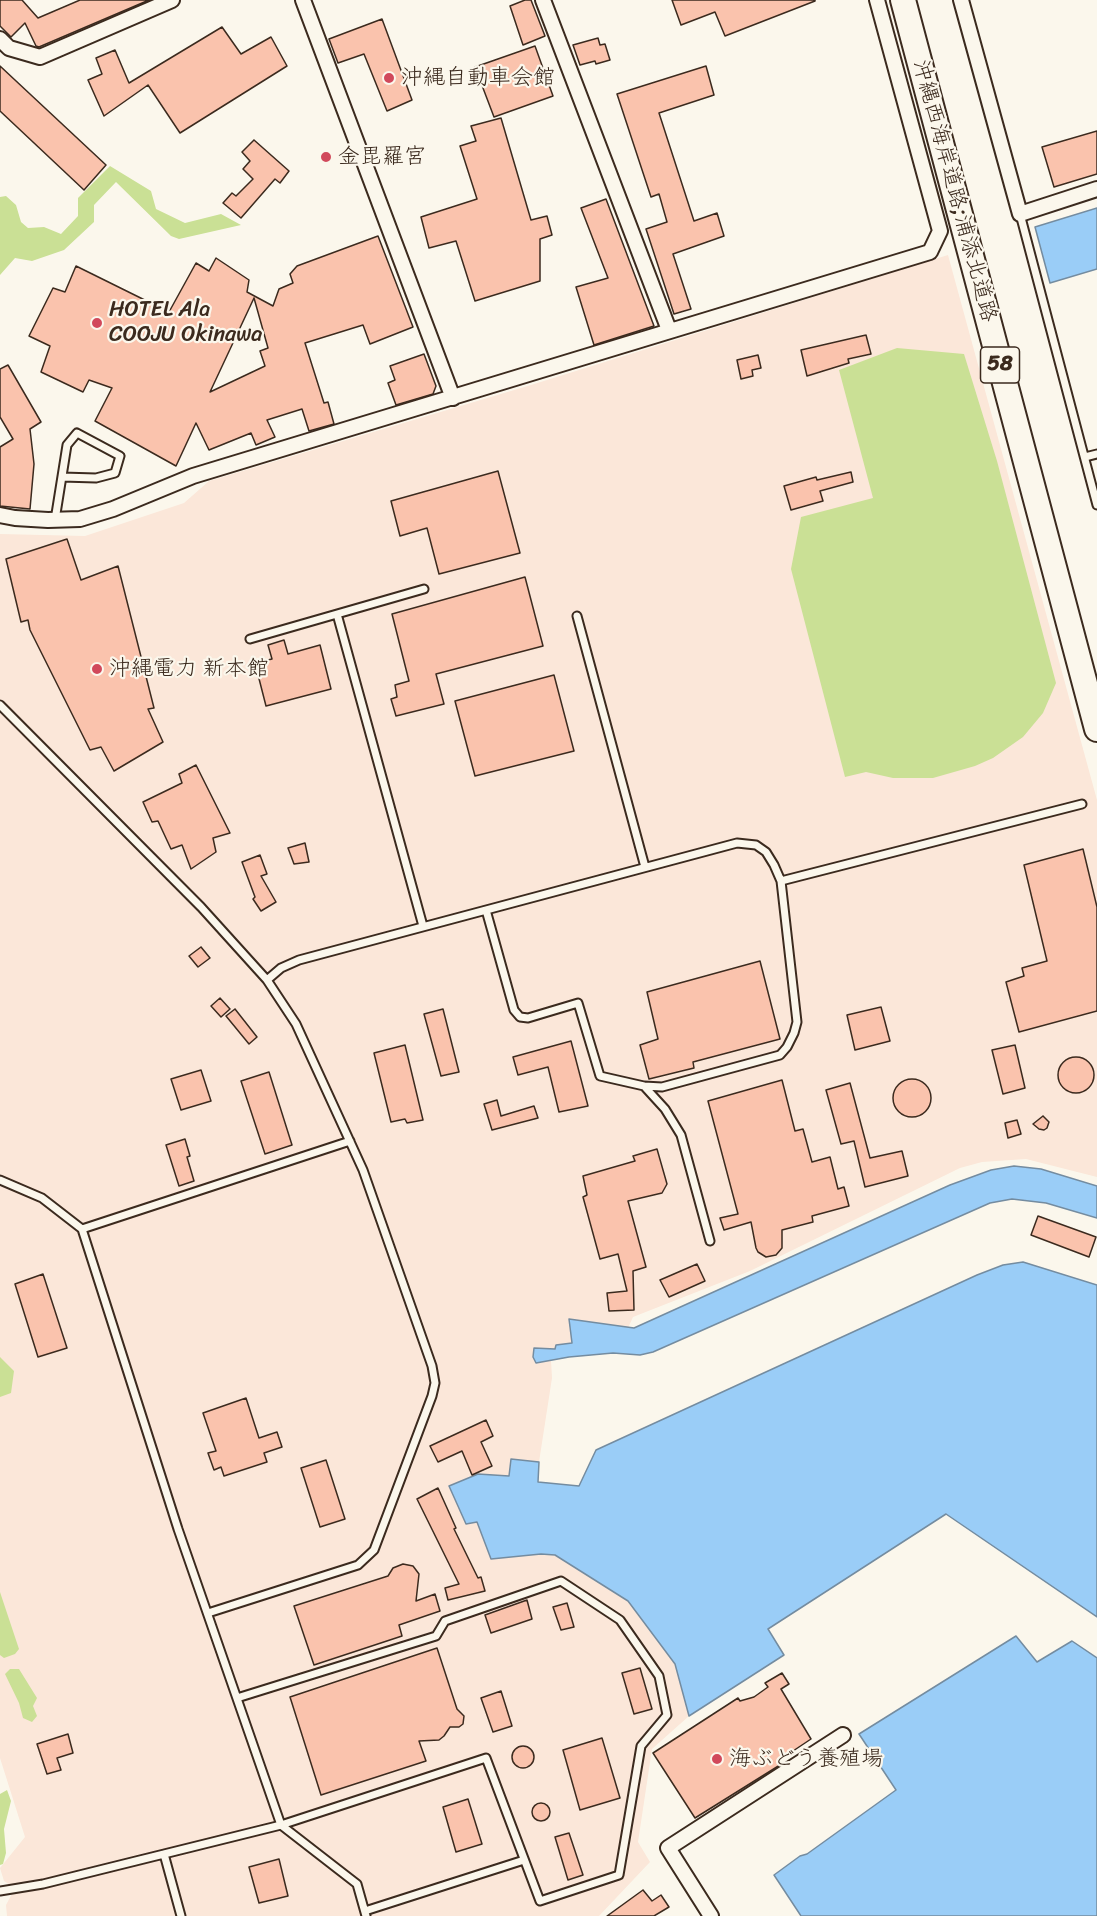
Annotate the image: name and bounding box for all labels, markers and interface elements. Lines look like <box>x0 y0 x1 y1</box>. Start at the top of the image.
street label: 沖縄西海岸道路;浦添北道路 <box>906 57 1002 325</box>
place label: 沖縄自動車会館 <box>401 65 555 91</box>
marker: 沖縄自動車会館 <box>382 71 396 85</box>
place label: 金毘羅宮 <box>338 144 426 170</box>
marker: 金毘羅宮 <box>319 150 333 164</box>
place label: HOTEL Ala COOJU Okinawa <box>109 297 262 348</box>
marker: HOTEL Ala COOJU Okinawa <box>90 316 104 330</box>
road number: 58 <box>980 347 1020 383</box>
place label: 沖縄電力 新本館 <box>109 656 269 682</box>
marker: 沖縄電力 新本館 <box>90 662 104 676</box>
place label: 海ぶどう養殖場 <box>729 1746 883 1772</box>
marker: 海ぶどう養殖場 <box>710 1752 724 1766</box>

